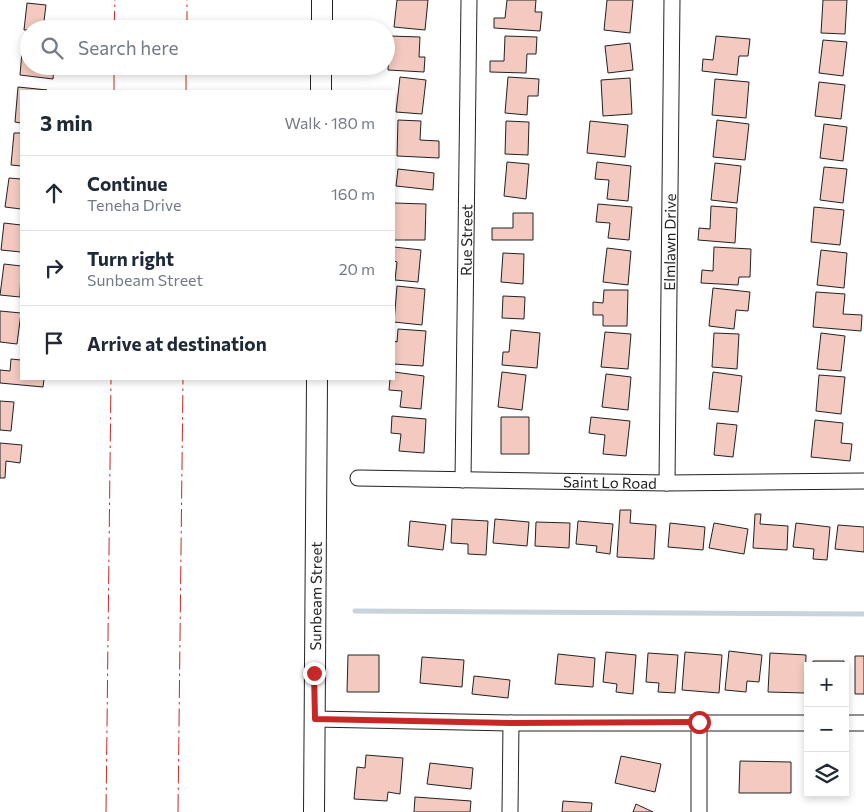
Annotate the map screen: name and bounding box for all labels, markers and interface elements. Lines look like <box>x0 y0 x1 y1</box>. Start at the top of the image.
search box <box>20 20 395 75</box>
icon: search <box>38 34 66 62</box>
text: Search here <box>78 36 178 59</box>
text: 3 min <box>40 110 93 135</box>
text: Walk · 180 m <box>285 113 375 132</box>
text: Continue <box>87 172 167 195</box>
icon: ahead <box>40 179 68 207</box>
text: 160 m <box>331 184 375 203</box>
street label: Elmlawn Drive <box>660 193 679 291</box>
text: Teneha Drive <box>87 195 181 214</box>
street label: Rue Street <box>457 204 475 276</box>
text: Turn right <box>87 247 174 270</box>
icon: right <box>40 254 68 282</box>
text: 20 m <box>339 259 375 278</box>
text: Sunbeam Street <box>87 270 203 289</box>
icon: arrive <box>40 329 68 357</box>
text: Arrive at destination <box>87 332 267 355</box>
street label: Saint Lo Road <box>563 472 657 492</box>
street label: Sunbeam Street <box>306 542 325 651</box>
route end <box>303 662 326 685</box>
map controls <box>804 662 849 797</box>
button: + <box>804 662 849 707</box>
button: − <box>804 707 849 752</box>
route start <box>688 711 711 734</box>
button: layers <box>804 752 849 797</box>

